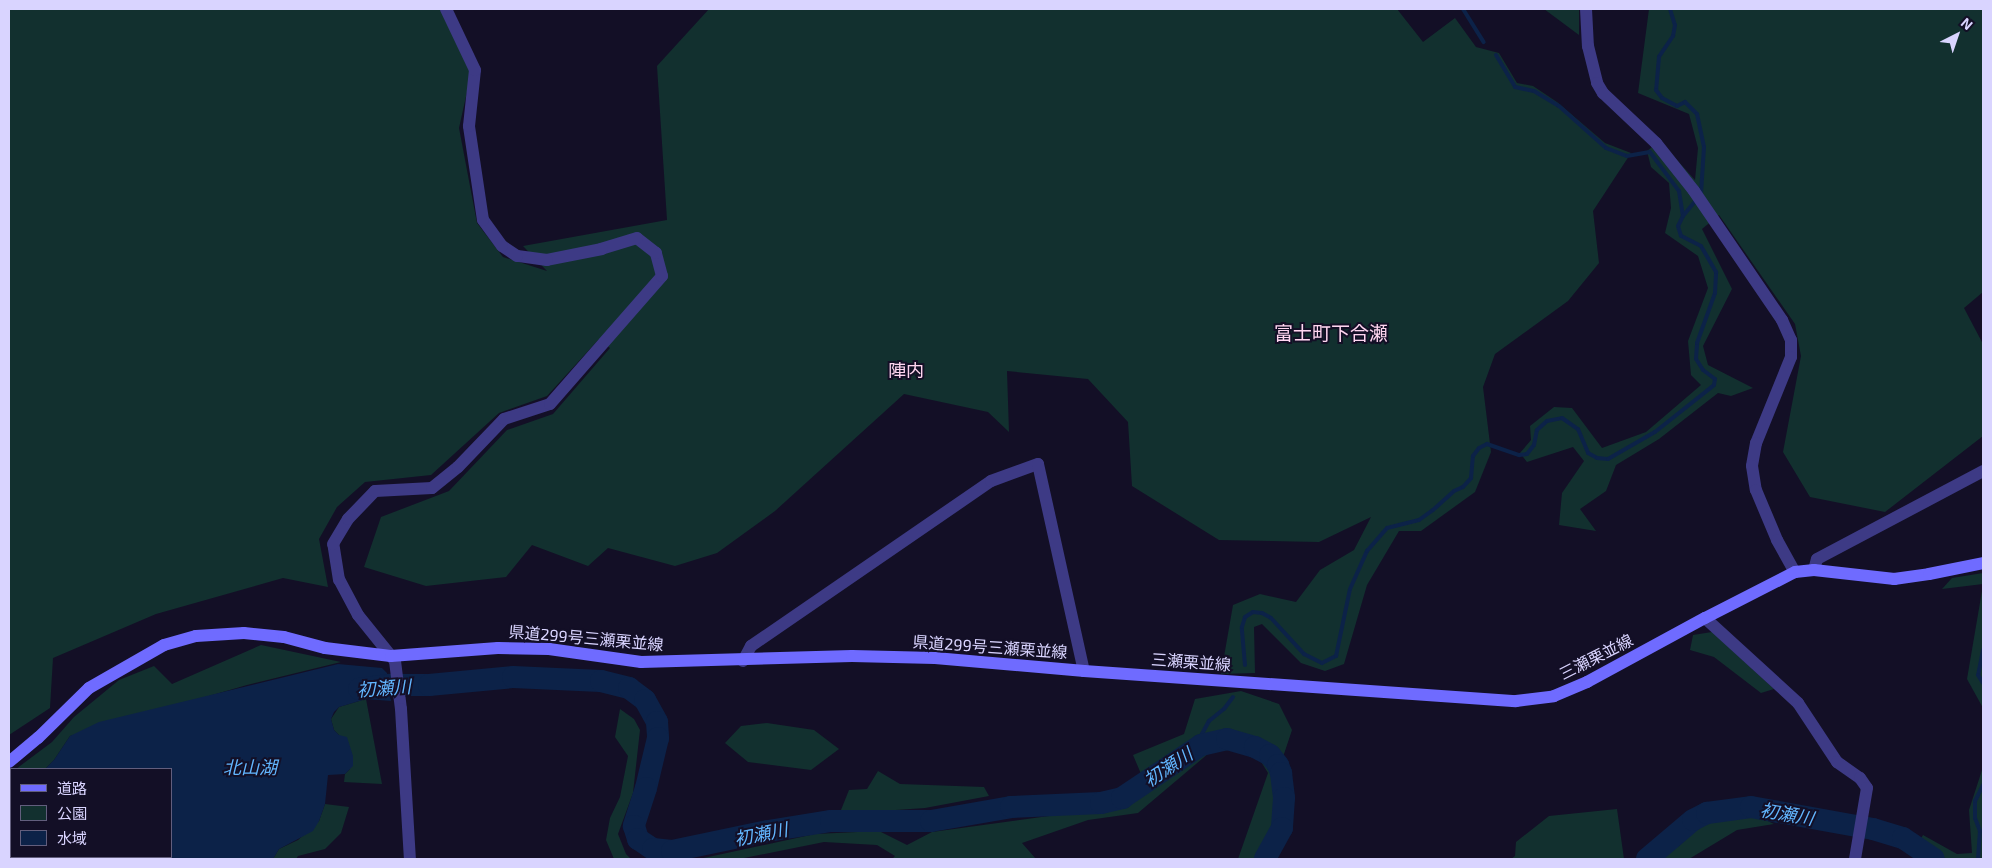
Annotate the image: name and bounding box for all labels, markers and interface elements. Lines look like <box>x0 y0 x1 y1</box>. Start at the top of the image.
north arrow <box>1932 10 1982 60</box>
text: N <box>1958 14 1977 33</box>
district label: 富士町下合瀬 <box>1274 322 1388 344</box>
district label: 陣内 <box>888 359 924 381</box>
street label: 県道299号三瀬栗並線 <box>508 622 664 654</box>
street label: 三瀬栗並線 <box>1556 630 1636 684</box>
street label: 県道299号三瀬栗並線 <box>912 632 1068 662</box>
street label: 三瀬栗並線 <box>1150 650 1232 674</box>
water label: 初瀬川 <box>356 675 412 701</box>
water label: 初瀬川 <box>1140 743 1196 791</box>
water label: 北山湖 <box>223 756 277 778</box>
legend <box>10 768 172 858</box>
text: 道路 <box>57 779 87 797</box>
water label: 初瀬川 <box>1759 799 1815 829</box>
text: 公園 <box>57 804 87 822</box>
water label: 初瀬川 <box>732 818 790 850</box>
text: 水域 <box>57 829 87 847</box>

